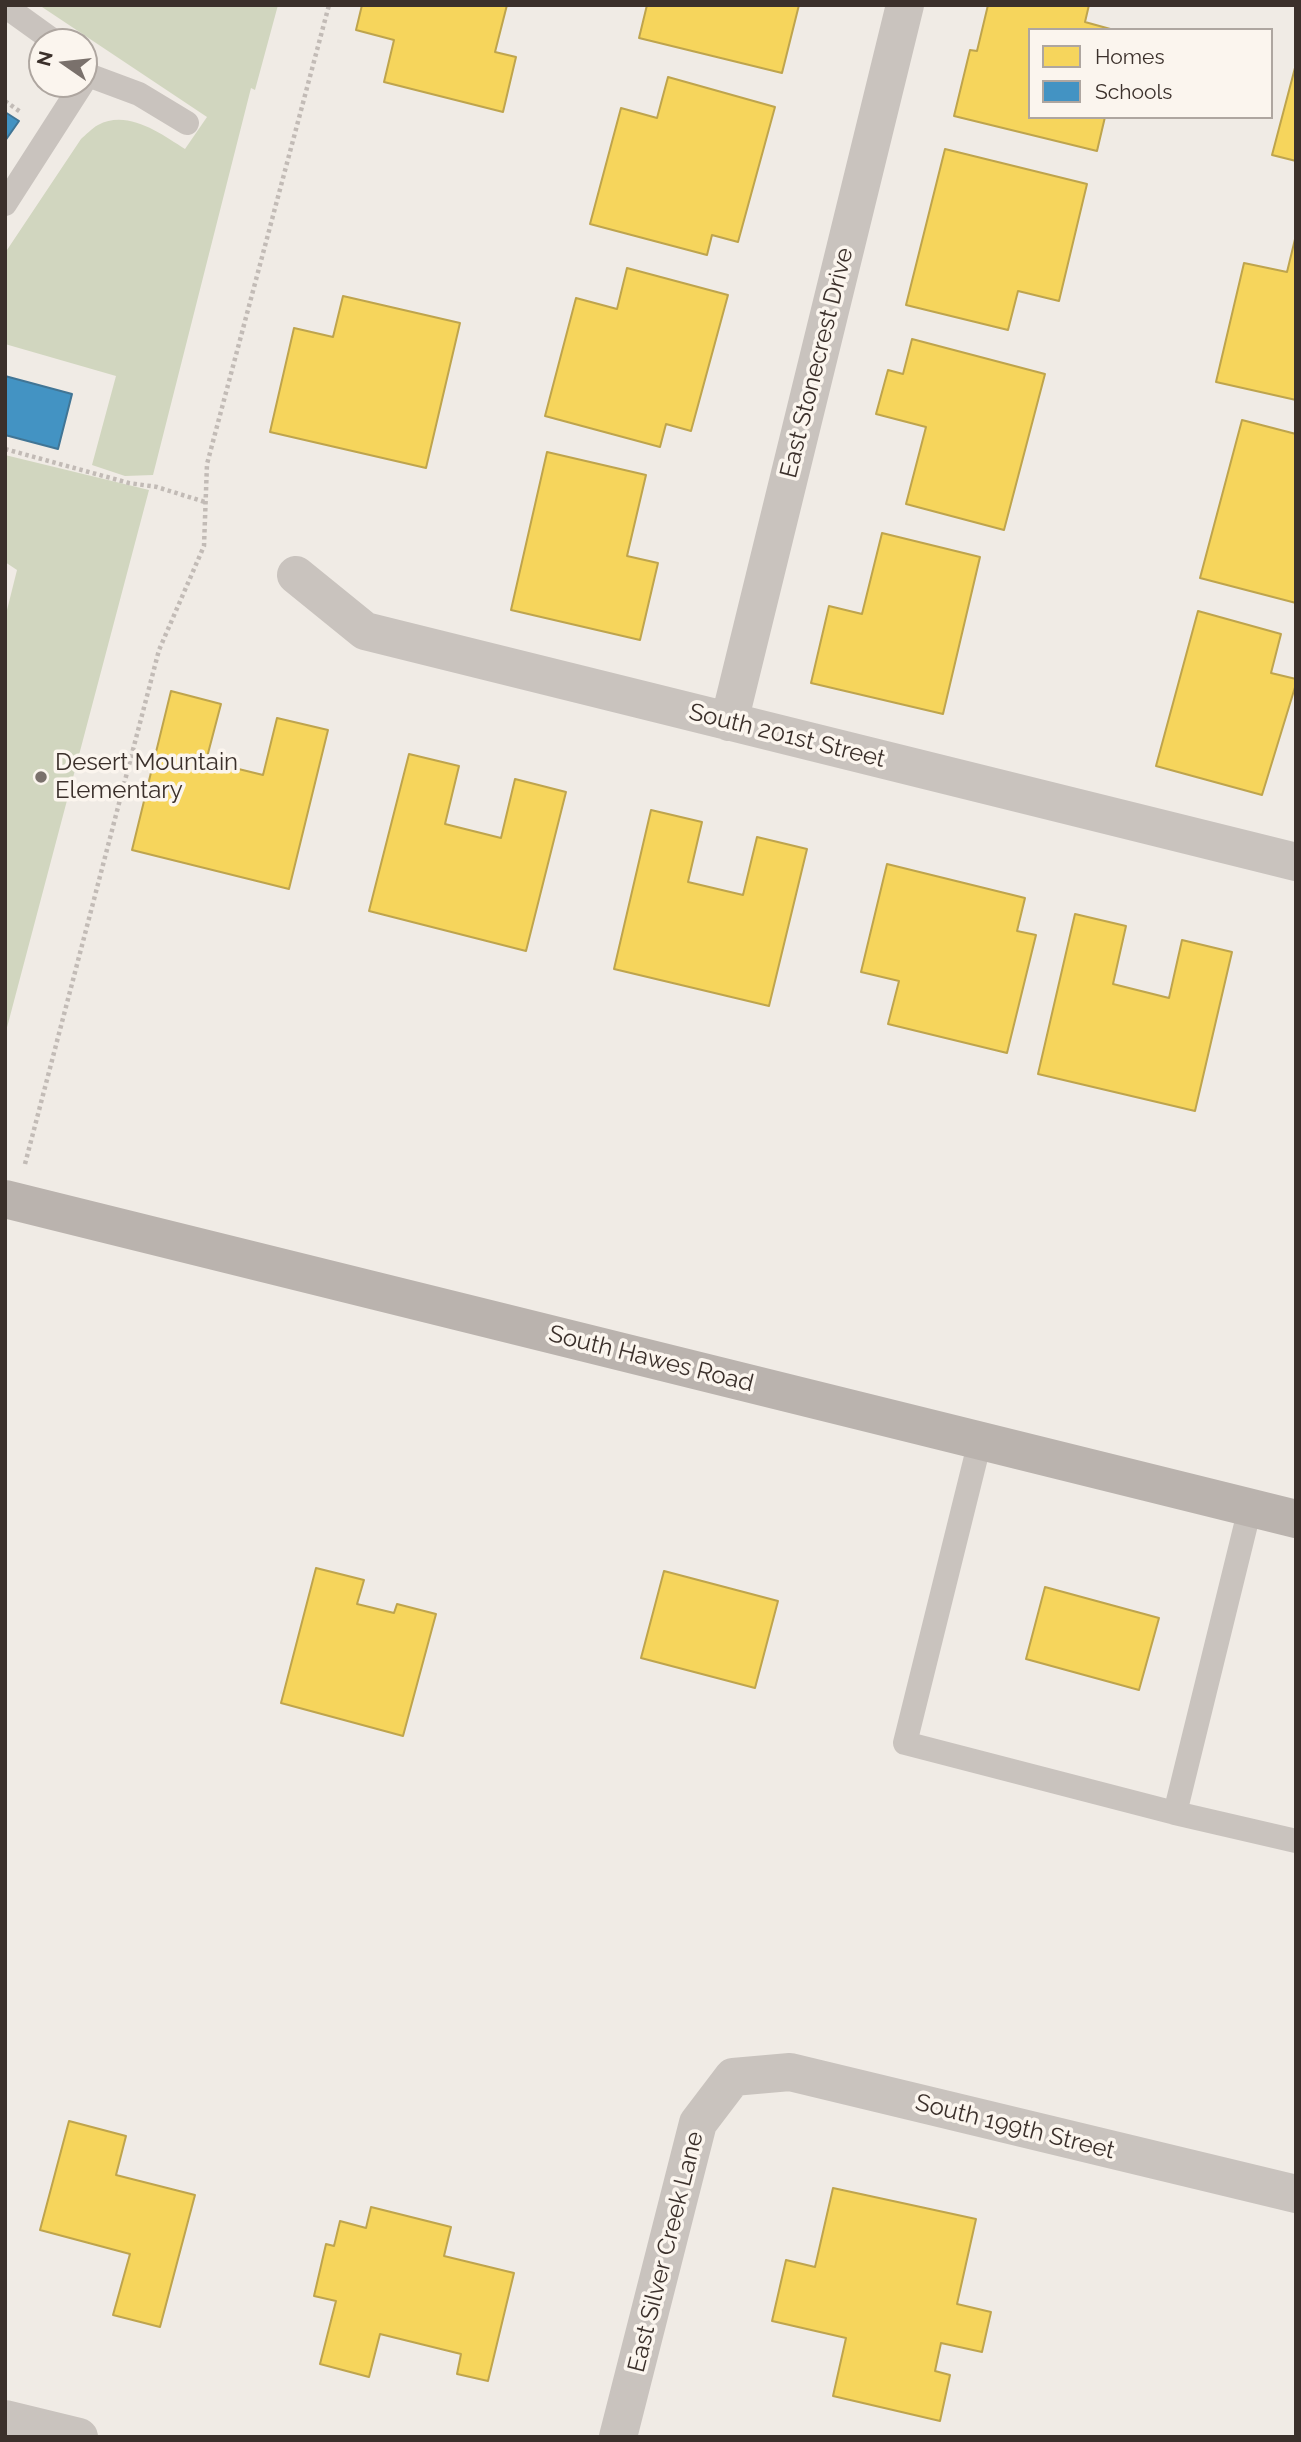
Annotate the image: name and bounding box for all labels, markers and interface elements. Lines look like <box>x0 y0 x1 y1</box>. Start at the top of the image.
north arrow <box>28 28 98 98</box>
legend <box>1028 28 1273 119</box>
text: Homes <box>1095 44 1165 69</box>
text: N <box>32 49 57 68</box>
text: Schools <box>1095 79 1172 104</box>
street label: East Stonecrest Drive <box>774 245 860 481</box>
street label: South 201st Street <box>686 698 888 774</box>
place label: Desert Mountain Elementary <box>55 749 238 805</box>
marker: Desert Mountain Elementary <box>33 769 49 785</box>
street label: South Hawes Road <box>546 1320 756 1398</box>
street label: South 199th Street <box>912 2088 1118 2166</box>
street label: East Silver Creek Lane <box>622 2129 710 2375</box>

